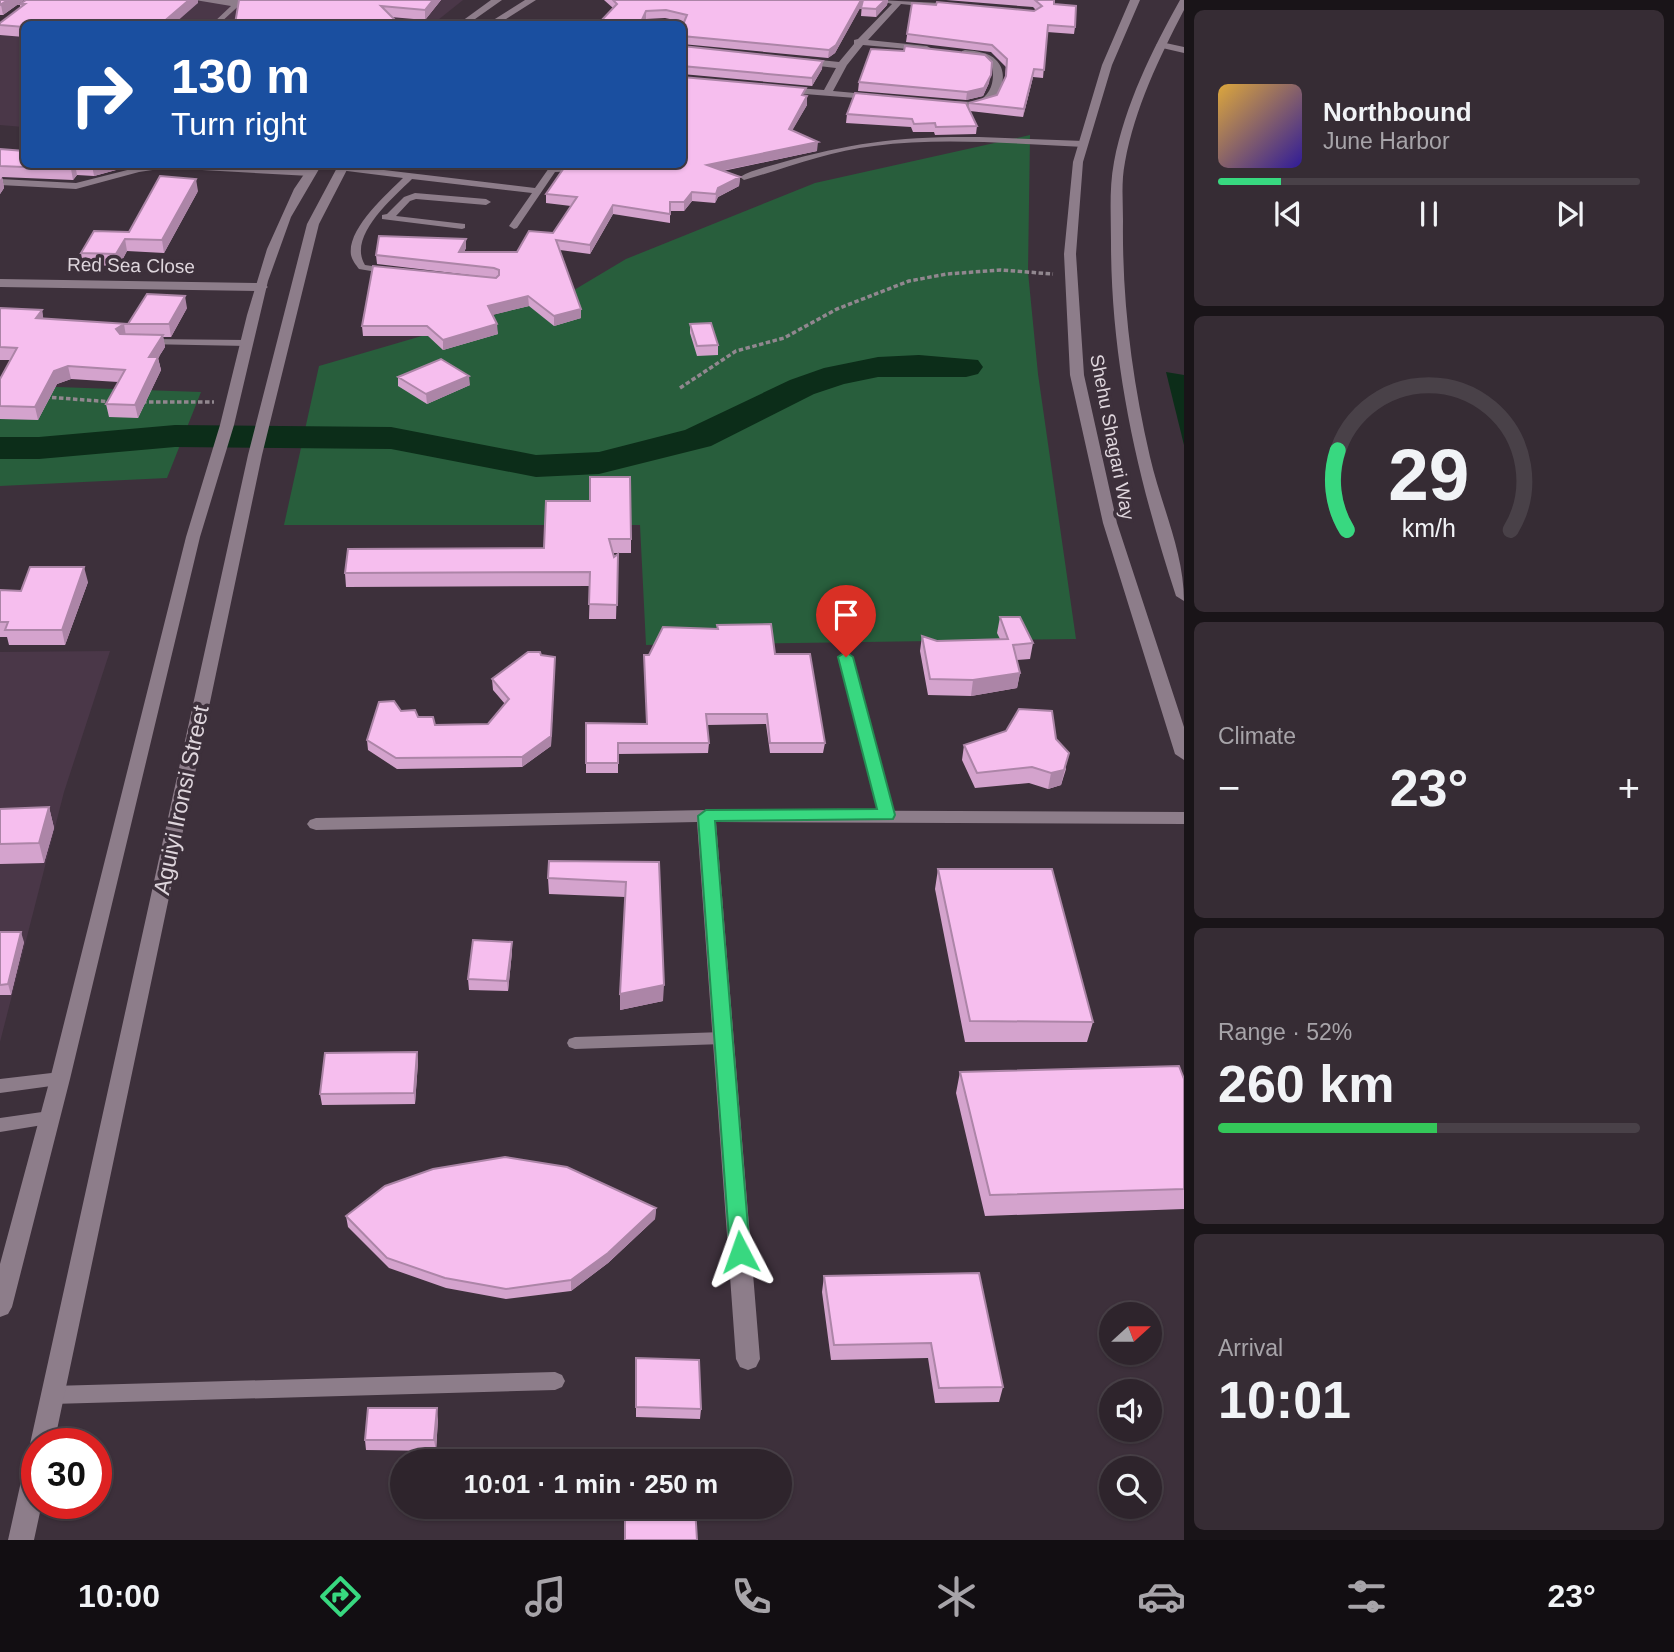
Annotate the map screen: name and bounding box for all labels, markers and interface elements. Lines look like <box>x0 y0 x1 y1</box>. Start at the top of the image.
icon: right <box>56 49 147 140</box>
text: 130 m <box>171 49 310 103</box>
text: Northbound <box>1323 97 1472 127</box>
text: Turn right <box>171 106 307 142</box>
text: June Harbor <box>1323 128 1450 154</box>
icon: previous <box>1269 195 1307 233</box>
icon: pause <box>1410 195 1448 233</box>
icon: next <box>1551 195 1589 233</box>
street label: Red Sea Close <box>67 254 195 277</box>
street label: Shehu Shagari Way <box>1086 352 1139 522</box>
text: 29 <box>1389 434 1469 515</box>
text: km/h <box>1402 514 1456 542</box>
pin <box>816 585 876 657</box>
icon: arrive <box>827 596 865 634</box>
street label: Aguiyi Ironsi Street <box>148 702 214 897</box>
text: Climate <box>1218 723 1296 749</box>
text: 23° <box>1390 759 1468 817</box>
text: − <box>1218 767 1240 809</box>
text: + <box>1618 767 1640 809</box>
text: Range · 52% <box>1218 1019 1352 1045</box>
text: 260 km <box>1218 1055 1394 1113</box>
position arrow <box>703 1215 777 1289</box>
north arrow <box>1099 1302 1162 1365</box>
map controls <box>1099 1302 1162 1519</box>
text: Arrival <box>1218 1335 1283 1361</box>
text: 10:01 <box>1218 1371 1351 1429</box>
button: sound <box>1099 1379 1162 1442</box>
speed limit sign: 30 <box>21 1428 112 1519</box>
button: search <box>1099 1456 1162 1519</box>
text: 10:01 · 1 min · 250 m <box>464 1469 718 1499</box>
icon: directions <box>316 1572 365 1621</box>
icon: music <box>521 1572 570 1621</box>
icon: phone <box>727 1572 776 1621</box>
icon: climate <box>932 1572 981 1621</box>
icon: car <box>1137 1572 1186 1621</box>
icon: filters <box>1342 1572 1391 1621</box>
text: 10:00 <box>78 1578 160 1614</box>
text: 23° <box>1547 1578 1596 1614</box>

